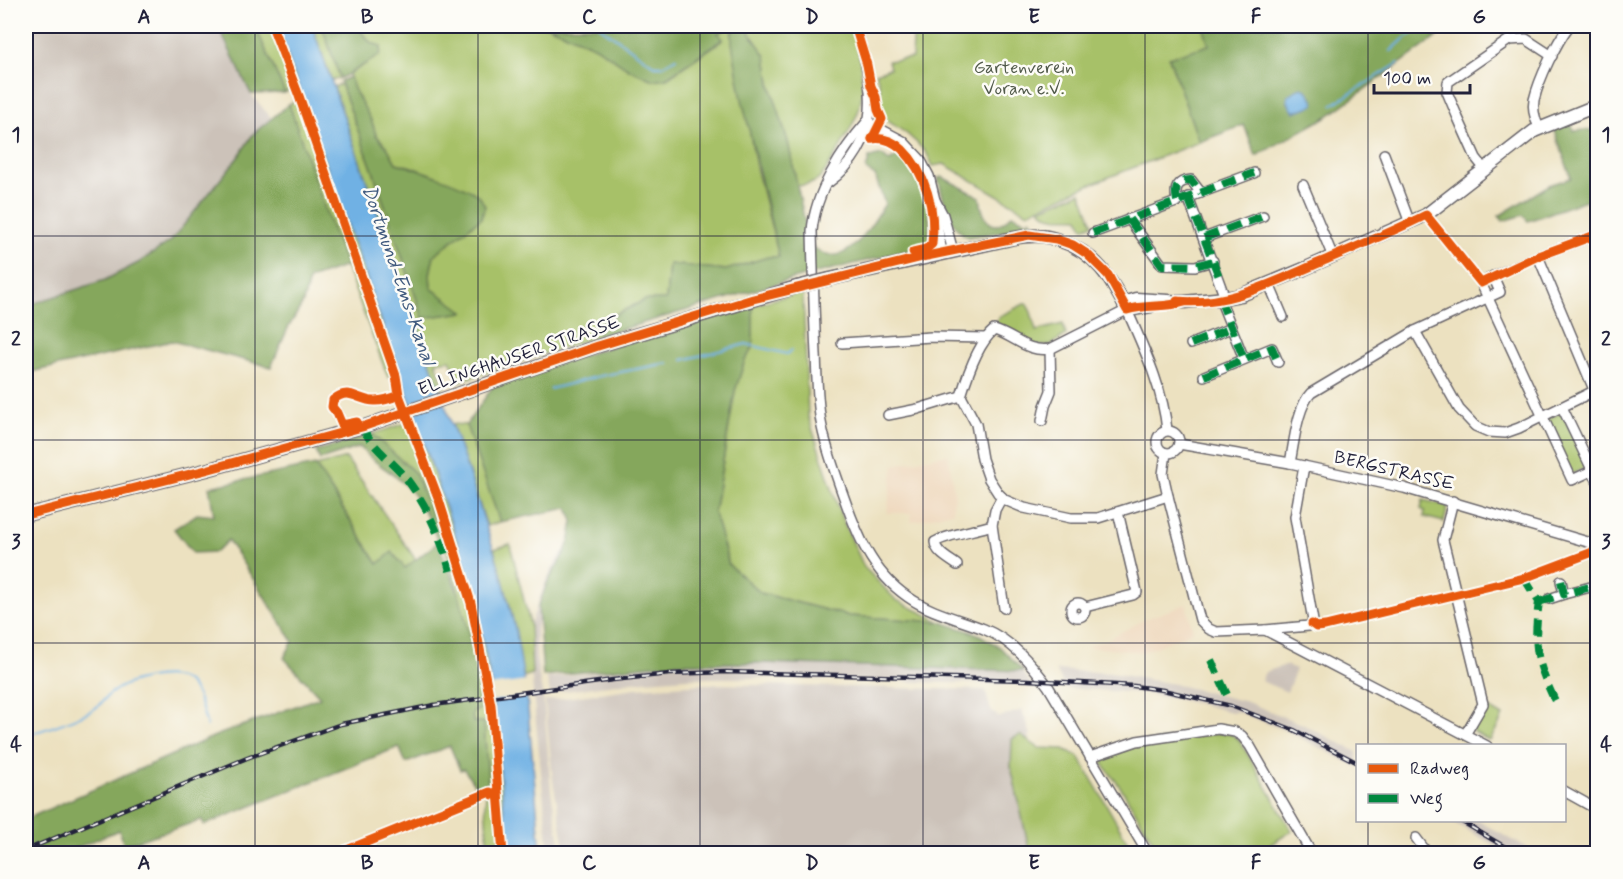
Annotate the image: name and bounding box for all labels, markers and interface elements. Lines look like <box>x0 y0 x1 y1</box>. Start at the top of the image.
text: A <box>137 4 151 31</box>
text: B <box>361 4 374 31</box>
text: C <box>582 4 597 31</box>
text: D <box>805 4 819 31</box>
text: E <box>1028 4 1040 31</box>
text: F <box>1251 4 1262 31</box>
text: G <box>1472 4 1486 31</box>
park label: Gartenverein Voran e.V. <box>974 56 1074 101</box>
scale bar <box>1374 57 1470 95</box>
text: 100 m <box>1383 67 1431 91</box>
text: 1 <box>12 122 20 149</box>
text: 1 <box>1602 122 1610 149</box>
water label: Dortmund-Ems-Kanal <box>355 182 442 371</box>
street label: ELLINGHAUSER STRASSE <box>415 310 623 402</box>
text: 2 <box>11 326 21 353</box>
text: 2 <box>1601 326 1611 353</box>
street label: BERGSTRASSE <box>1332 446 1456 496</box>
text: 3 <box>11 529 21 556</box>
text: 3 <box>1601 529 1611 556</box>
text: 4 <box>10 732 22 759</box>
text: 4 <box>1600 732 1612 759</box>
legend <box>1356 744 1566 822</box>
text: Radweg <box>1410 757 1469 781</box>
text: Weg <box>1410 787 1443 813</box>
text: A <box>137 850 151 877</box>
text: B <box>361 850 374 877</box>
text: C <box>582 850 597 877</box>
text: D <box>805 850 819 877</box>
text: E <box>1028 850 1040 877</box>
text: F <box>1251 850 1262 877</box>
text: G <box>1472 850 1486 877</box>

